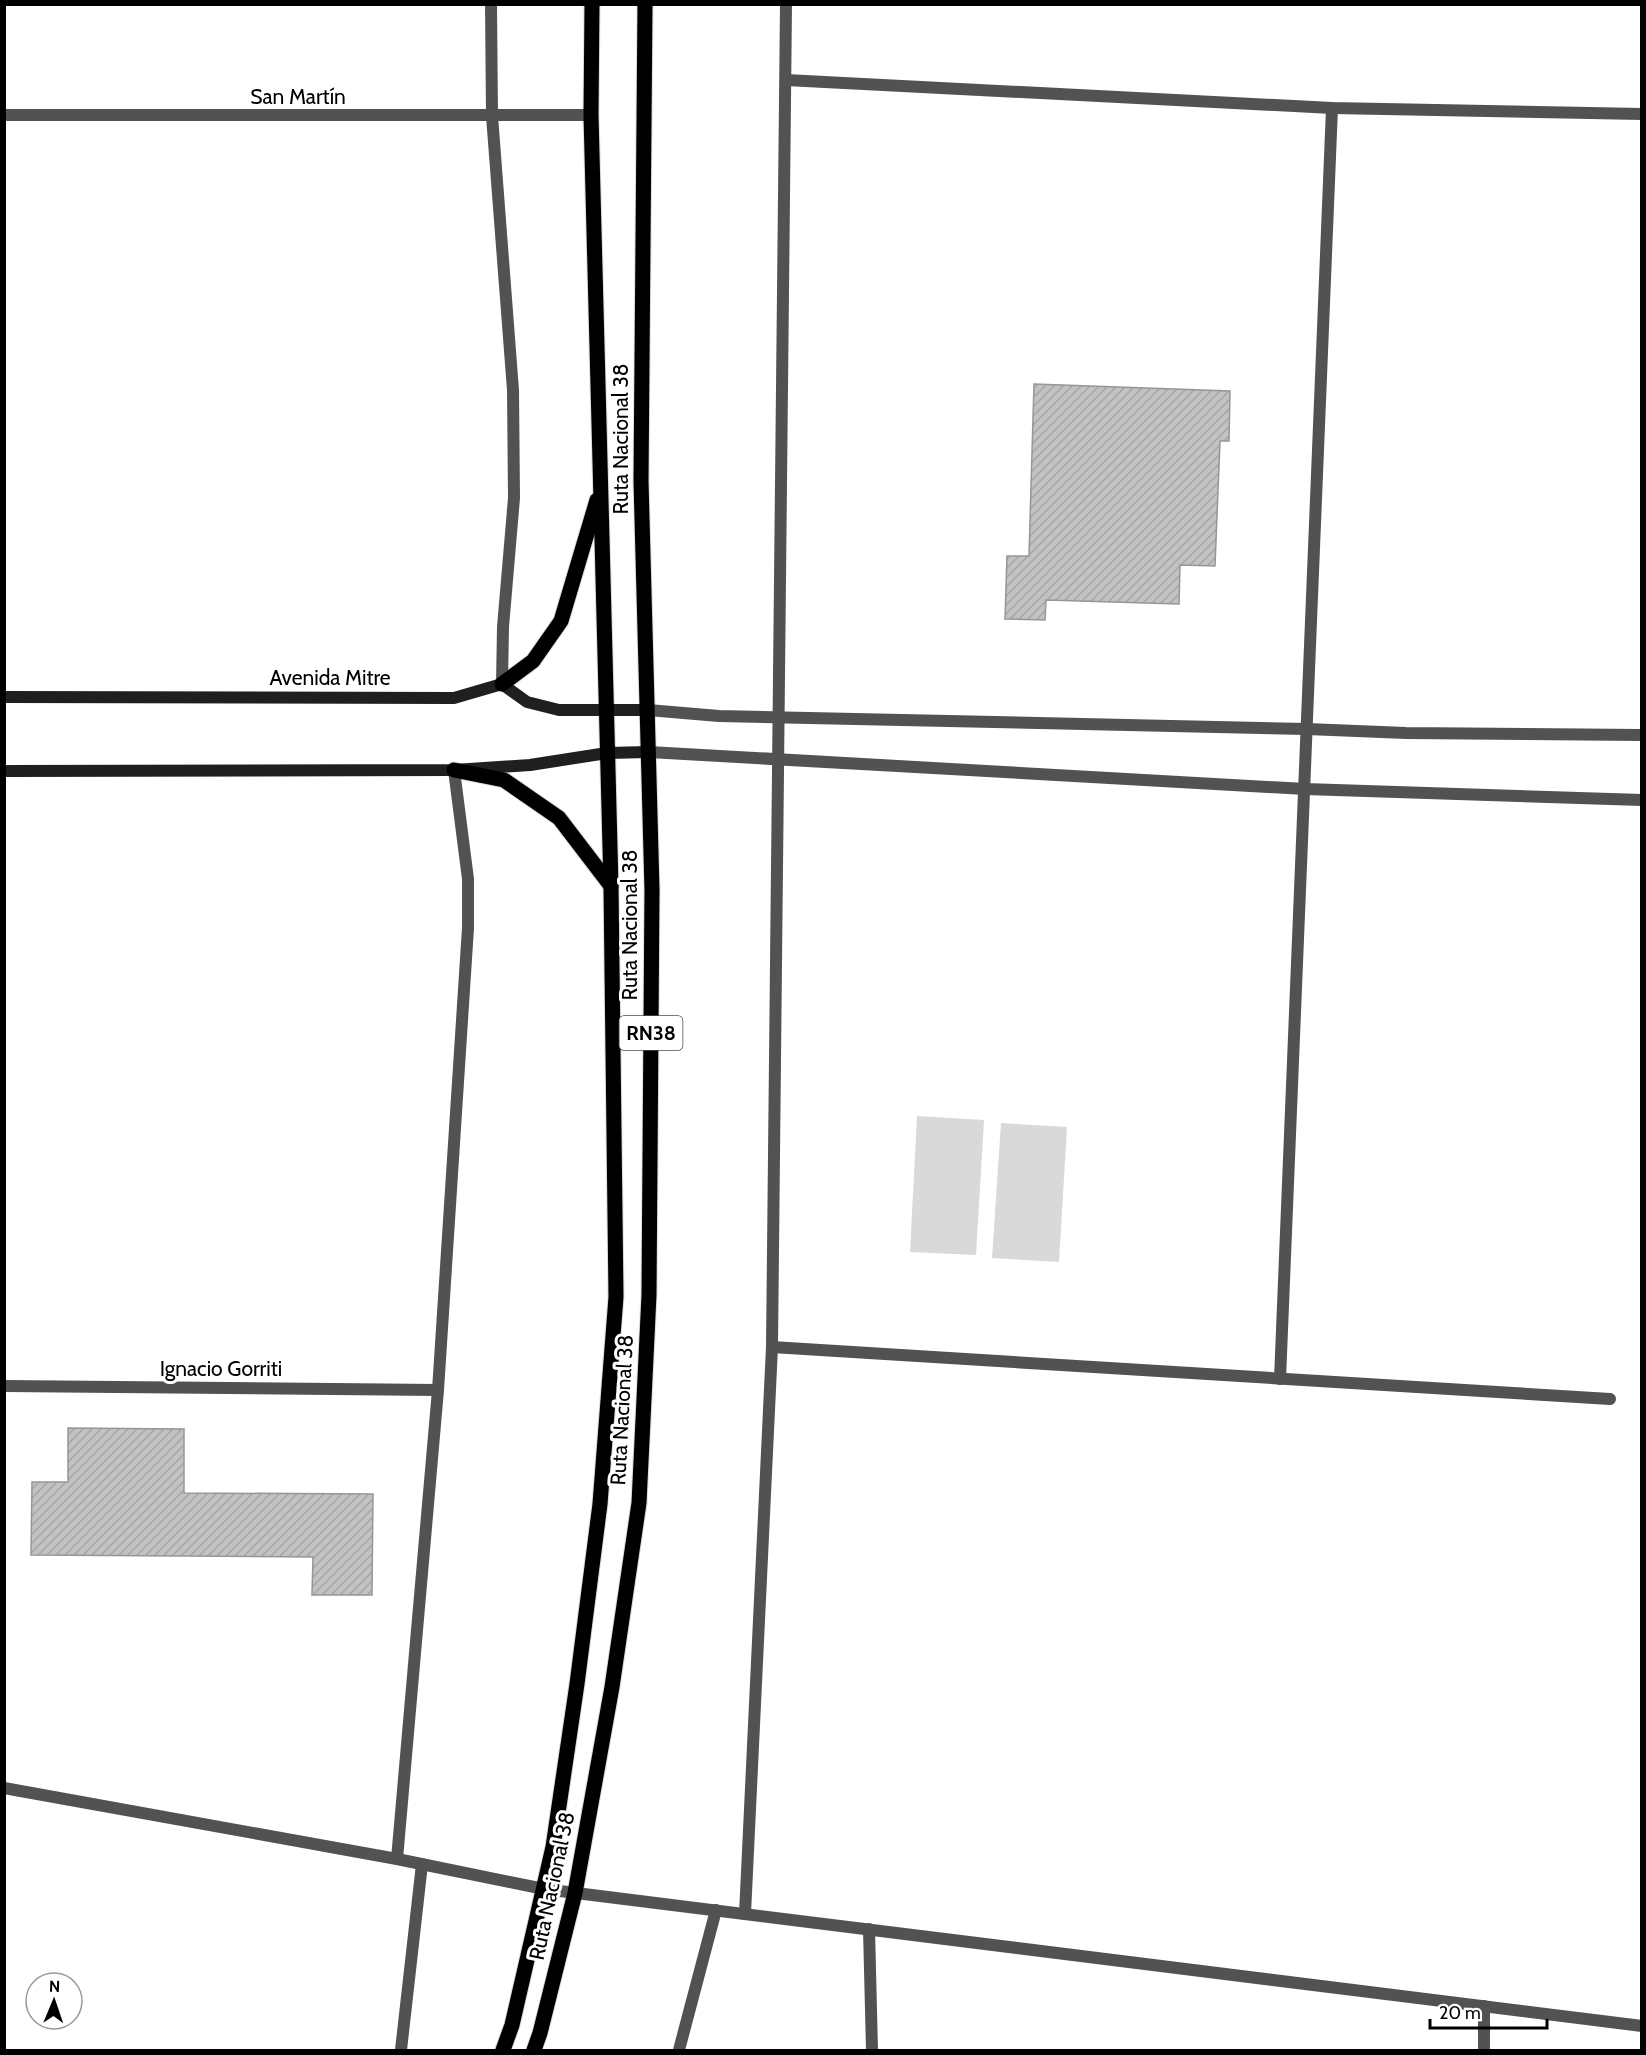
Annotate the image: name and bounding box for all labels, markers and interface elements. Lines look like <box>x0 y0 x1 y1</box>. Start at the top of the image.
street label: San Martín <box>250 84 346 109</box>
street label: Ruta Nacional 38 <box>608 363 633 515</box>
street label: Avenida Mitre <box>269 665 391 690</box>
street label: Ruta Nacional 38 <box>617 849 642 1001</box>
road number: RN38 <box>620 1016 682 1050</box>
street label: Ruta Nacional 38 <box>605 1334 638 1486</box>
street label: Ignacio Gorriti <box>160 1356 282 1381</box>
street label: Ruta Nacional 38 <box>524 1809 579 1962</box>
north arrow <box>24 1971 84 2031</box>
text: N <box>49 1977 60 1996</box>
scale bar <box>1430 1992 1547 2030</box>
text: 20 m <box>1439 2002 1481 2024</box>

